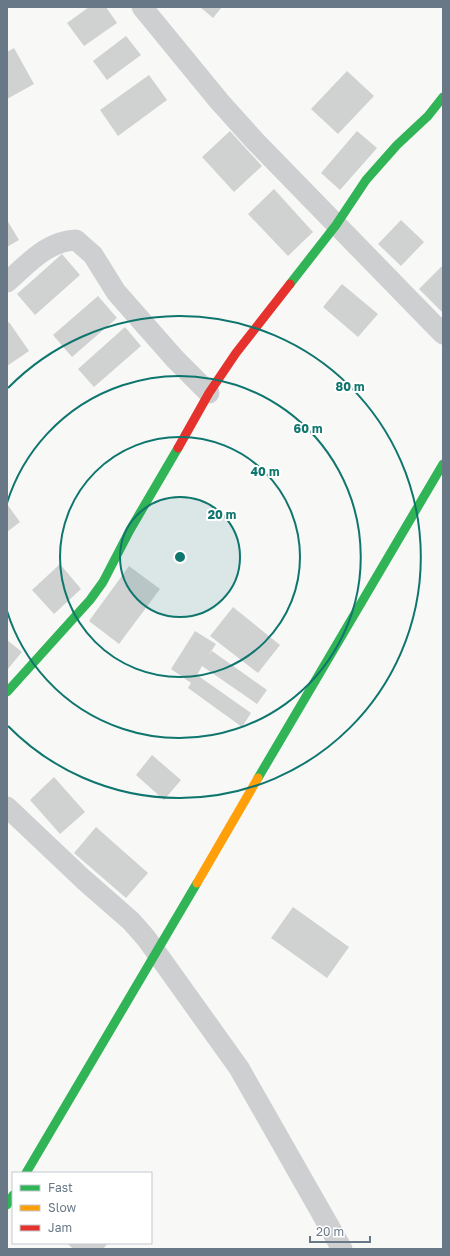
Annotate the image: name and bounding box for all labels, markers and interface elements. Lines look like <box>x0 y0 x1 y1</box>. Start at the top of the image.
text: 80 m <box>336 379 364 394</box>
text: 60 m <box>294 421 322 436</box>
text: 40 m <box>251 464 279 479</box>
text: 20 m <box>208 507 236 522</box>
centre of rings <box>173 550 187 564</box>
legend <box>12 1172 152 1244</box>
text: Fast <box>48 1180 73 1195</box>
text: Slow <box>48 1200 76 1215</box>
scale bar <box>310 1218 370 1244</box>
text: Jam <box>48 1220 72 1235</box>
text: 20 m <box>316 1224 344 1239</box>

